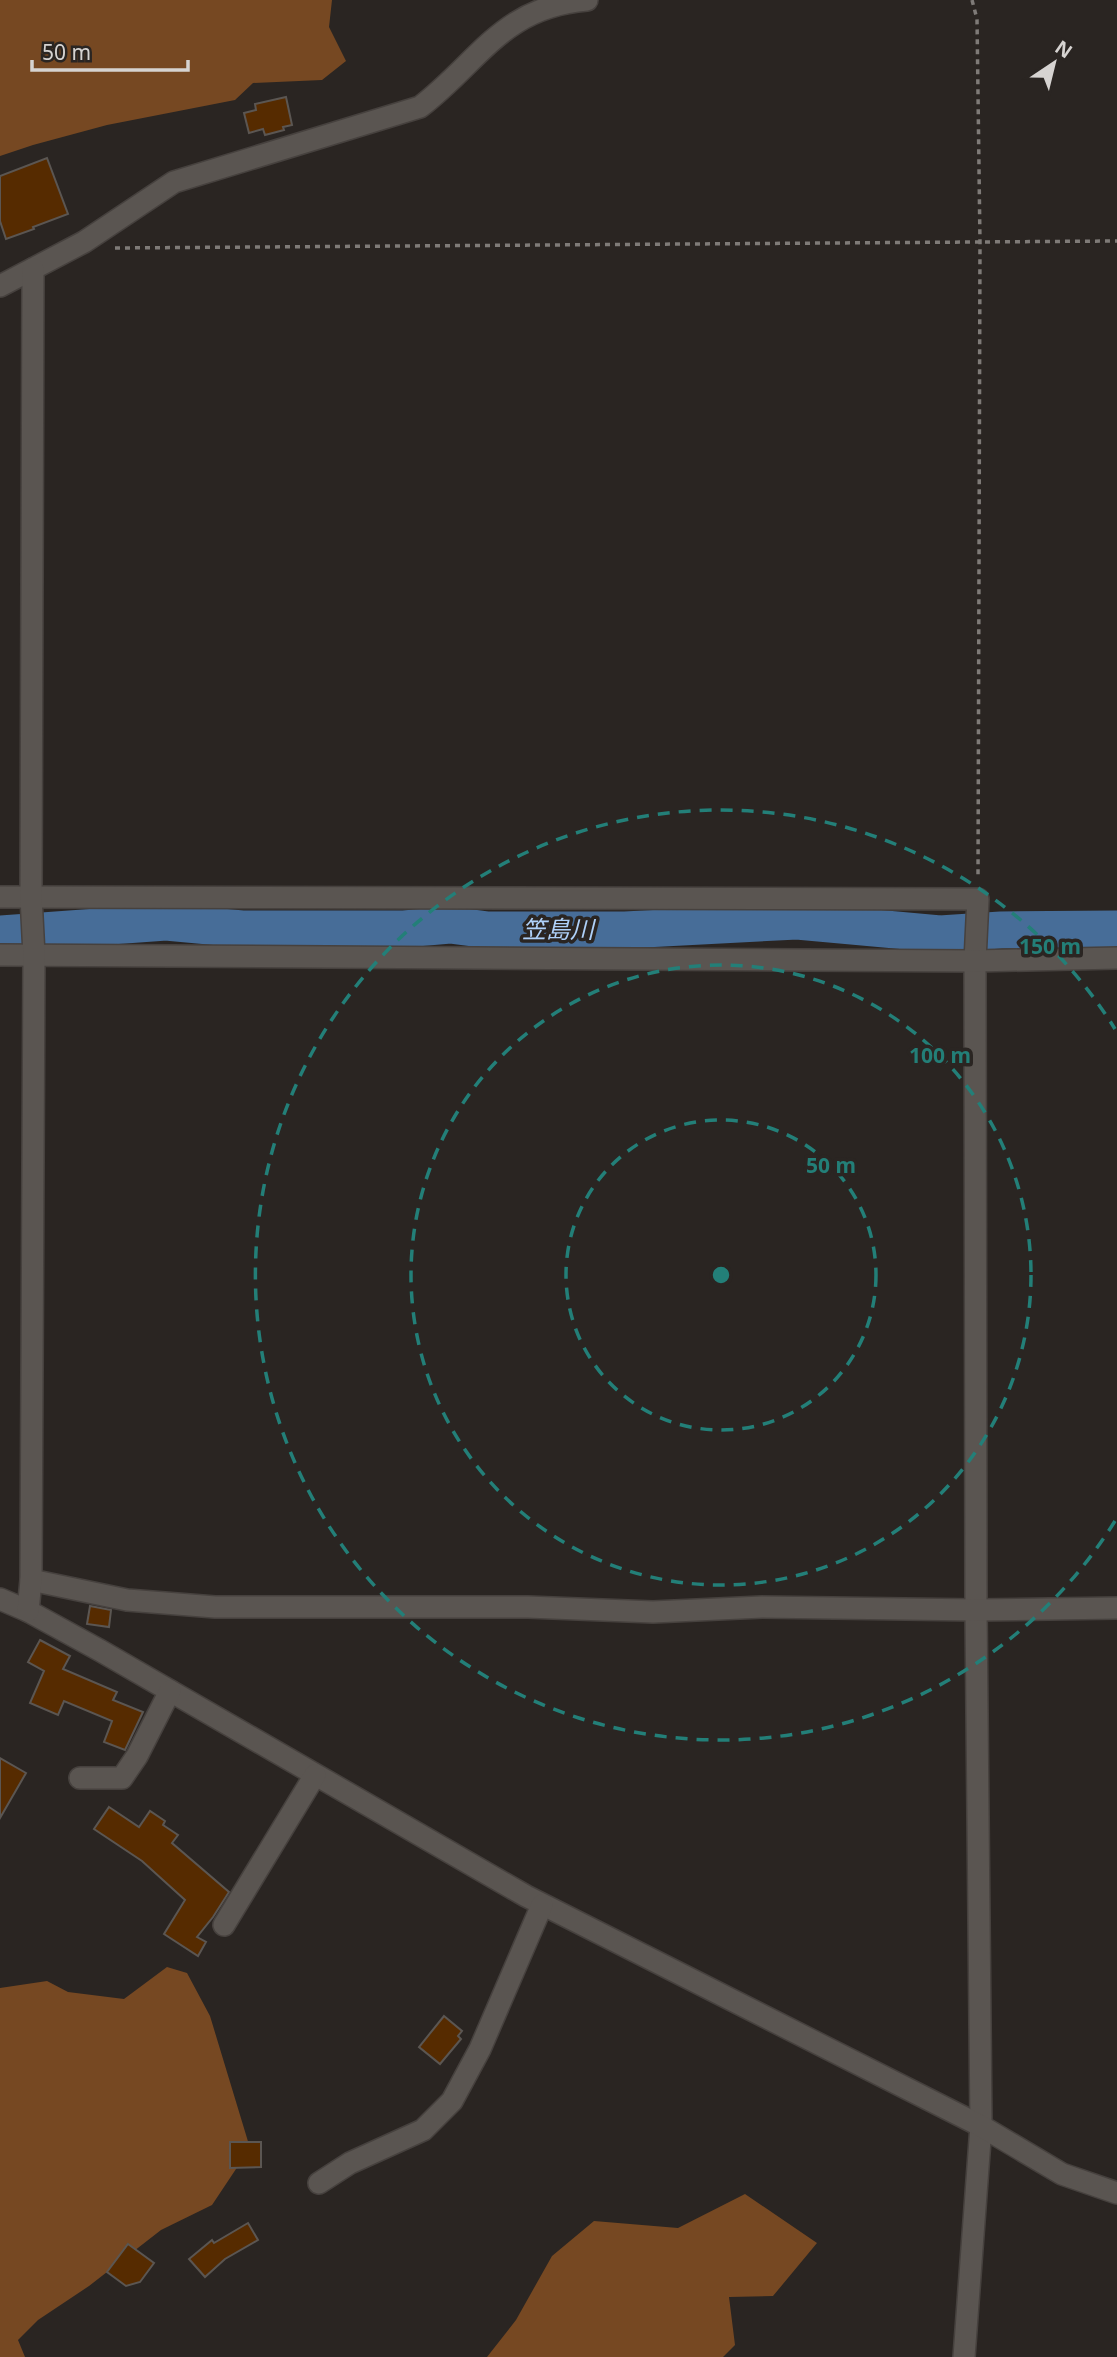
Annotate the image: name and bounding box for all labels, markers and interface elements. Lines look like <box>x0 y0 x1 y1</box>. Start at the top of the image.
scale bar <box>32 28 187 72</box>
north arrow <box>1019 28 1089 98</box>
text: N <box>1050 34 1078 64</box>
text: 50 m <box>42 38 91 66</box>
water label: 笠島川 <box>522 912 597 945</box>
text: 150 m <box>1019 932 1081 960</box>
text: 100 m <box>909 1041 971 1069</box>
text: 50 m <box>806 1151 856 1179</box>
centre of rings <box>709 1263 733 1287</box>

